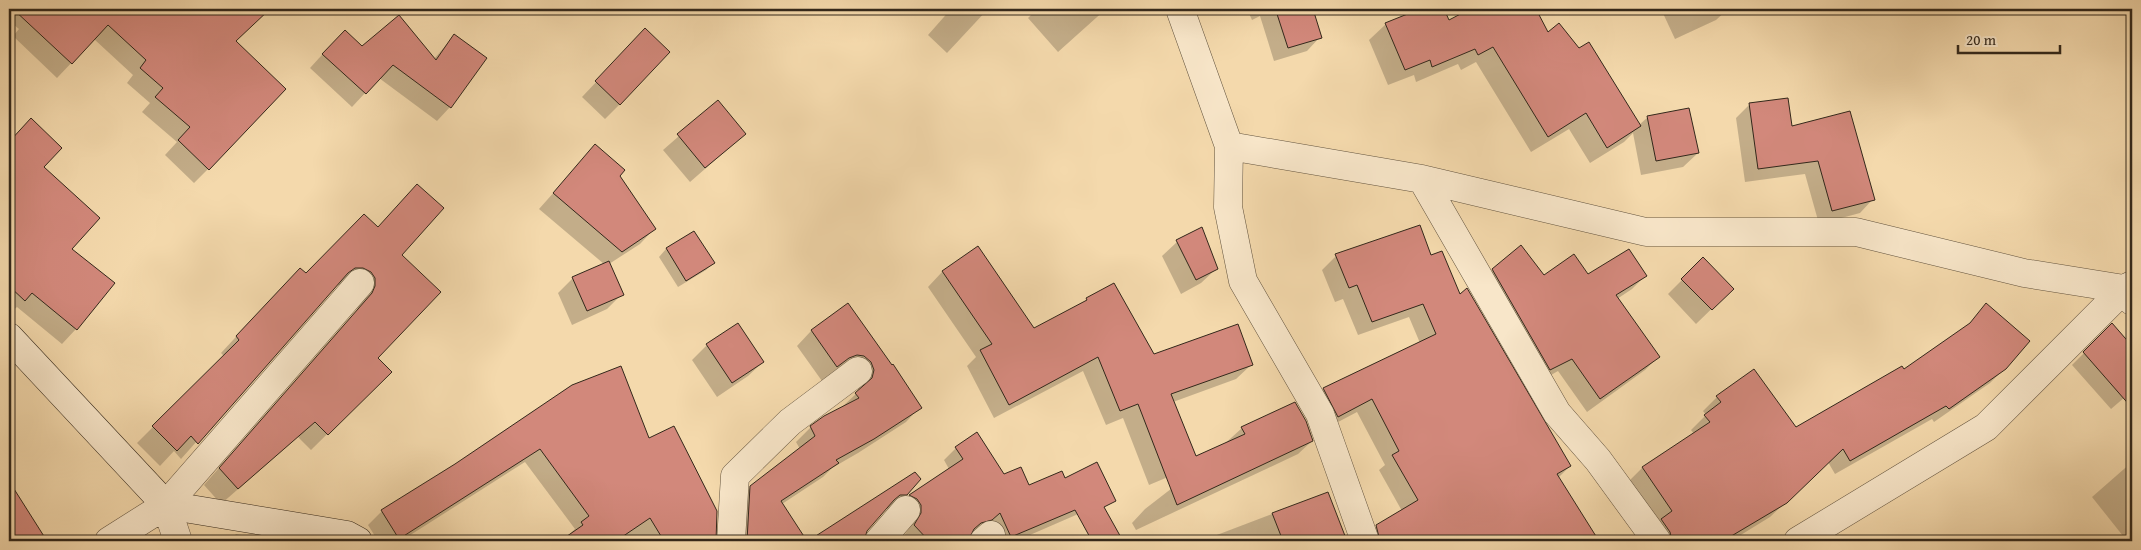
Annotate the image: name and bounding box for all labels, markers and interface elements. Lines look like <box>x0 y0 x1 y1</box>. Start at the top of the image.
scale bar <box>1958 22 2061 54</box>
text: 20 m <box>1966 29 1997 50</box>

